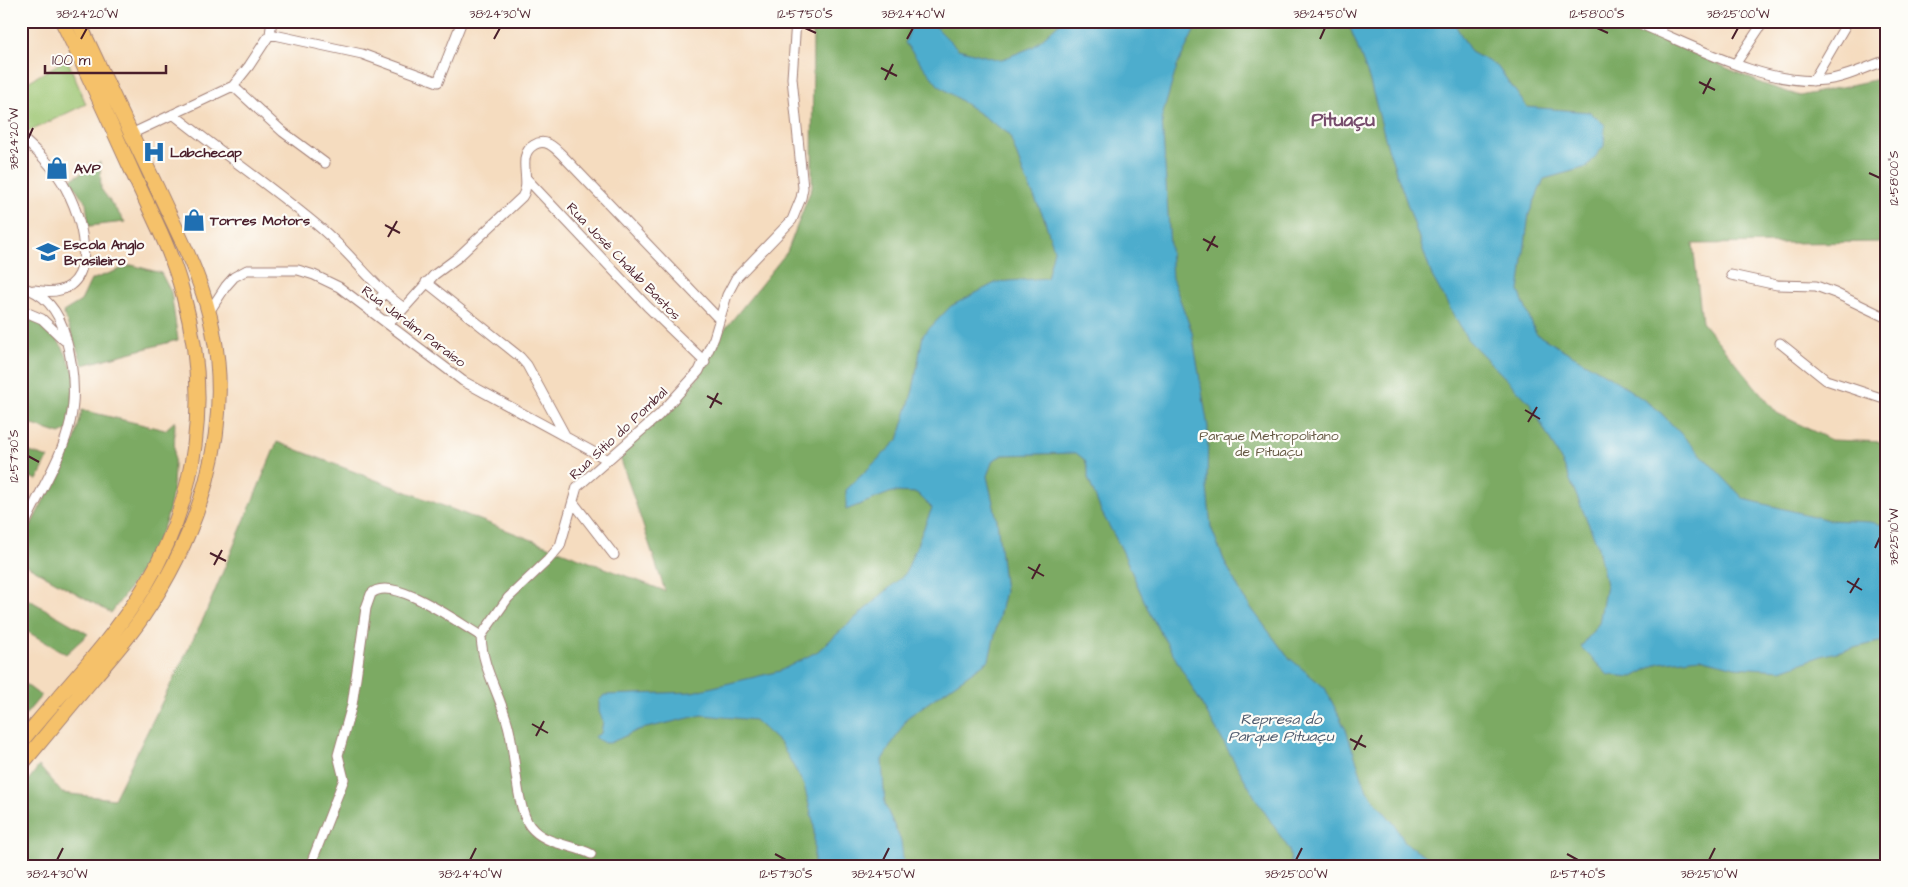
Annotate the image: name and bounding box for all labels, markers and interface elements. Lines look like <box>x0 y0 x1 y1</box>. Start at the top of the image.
text: 38°24'20"W <box>56 6 119 23</box>
text: 38°24'30"W <box>469 6 531 23</box>
text: 12°57'50"S <box>777 6 833 23</box>
text: 38°24'40"W <box>881 6 945 23</box>
text: 38°24'50"W <box>1293 6 1358 23</box>
text: 12°58'00"S <box>1570 6 1625 23</box>
text: 38°25'00"W <box>1706 6 1770 23</box>
scale bar <box>45 42 166 74</box>
text: 100 m <box>52 50 91 71</box>
text: 38°24'20"W <box>6 107 23 170</box>
district label: Pituaçu <box>1311 107 1375 134</box>
hospital icon: Labchecap <box>141 139 167 165</box>
place label: Labchecap <box>170 143 242 163</box>
text: 12°58'00"S <box>1886 150 1903 205</box>
shop icon: AVP <box>44 155 70 181</box>
place label: AVP <box>74 159 101 179</box>
street label: Rua José Chalub Bastos <box>562 198 685 325</box>
shop icon: Torres Motors <box>181 207 207 233</box>
place label: Torres Motors <box>209 211 310 231</box>
place label: Escola Anglo Brasileiro <box>64 235 144 271</box>
school or university icon: Escola Anglo Brasileiro <box>35 239 61 265</box>
street label: Rua Jardim Paraíso <box>357 281 470 373</box>
street label: Rua Sítio do Pombal <box>565 383 672 485</box>
park label: Parque Metropolitano de Pituaçu <box>1199 426 1339 462</box>
text: 12°57'30"S <box>6 429 23 483</box>
text: 38°25'10"W <box>1886 508 1903 566</box>
water label: Represa do Parque Pituaçu <box>1228 709 1335 747</box>
text: 38°24'30"W <box>26 866 88 883</box>
text: 38°24'40"W <box>438 866 502 883</box>
text: 12°57'30"S <box>759 866 813 883</box>
text: 38°24'50"W <box>851 866 916 883</box>
text: 38°25'00"W <box>1264 866 1328 883</box>
text: 12°57'40"S <box>1550 866 1606 883</box>
text: 38°25'10"W <box>1680 866 1738 883</box>

